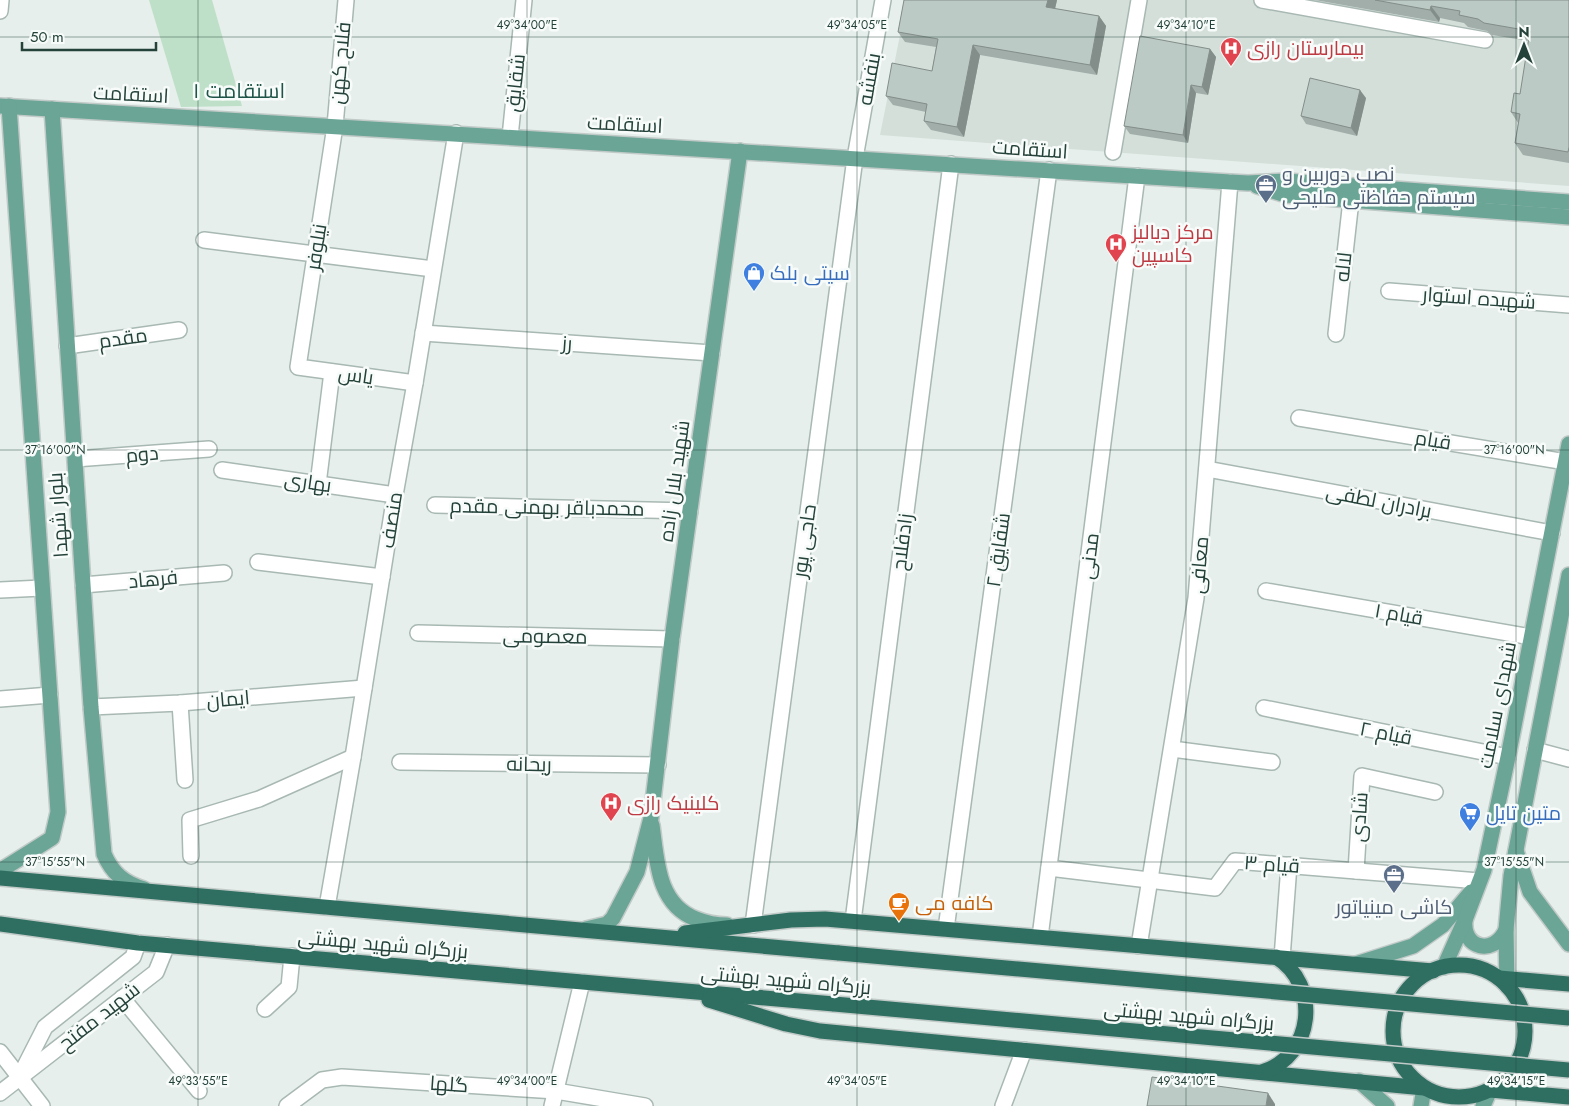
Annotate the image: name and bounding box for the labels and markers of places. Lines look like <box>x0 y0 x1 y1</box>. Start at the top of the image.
place label: بیمارستان رازی <box>1247 34 1364 63</box>
hospital icon: بیمارستان رازی <box>1219 36 1243 67</box>
place label: نصب دوربین و سیستم حفاظتی ملیحی <box>1282 160 1475 212</box>
office icon: نصب دوربین و سیستم حفاظتی ملیحی <box>1254 173 1278 204</box>
place label: مرکز دیالیز کاسپین <box>1131 218 1214 270</box>
hospital icon: مرکز دیالیز کاسپین <box>1104 232 1128 263</box>
place label: سیتی بلک <box>770 259 850 288</box>
shop icon: سیتی بلک <box>742 261 766 292</box>
place label: کلینیک رازی <box>627 789 719 818</box>
hospital icon: کلینیک رازی <box>599 791 623 822</box>
place label: متین تایل <box>1486 799 1561 828</box>
supermarket icon: متین تایل <box>1458 801 1482 832</box>
office icon: کاشی مینیاتور <box>1382 863 1406 894</box>
place label: کافه می <box>915 889 994 918</box>
cafe icon: کافه می <box>887 891 911 922</box>
place label: کاشی مینیاتور <box>1334 893 1453 922</box>

